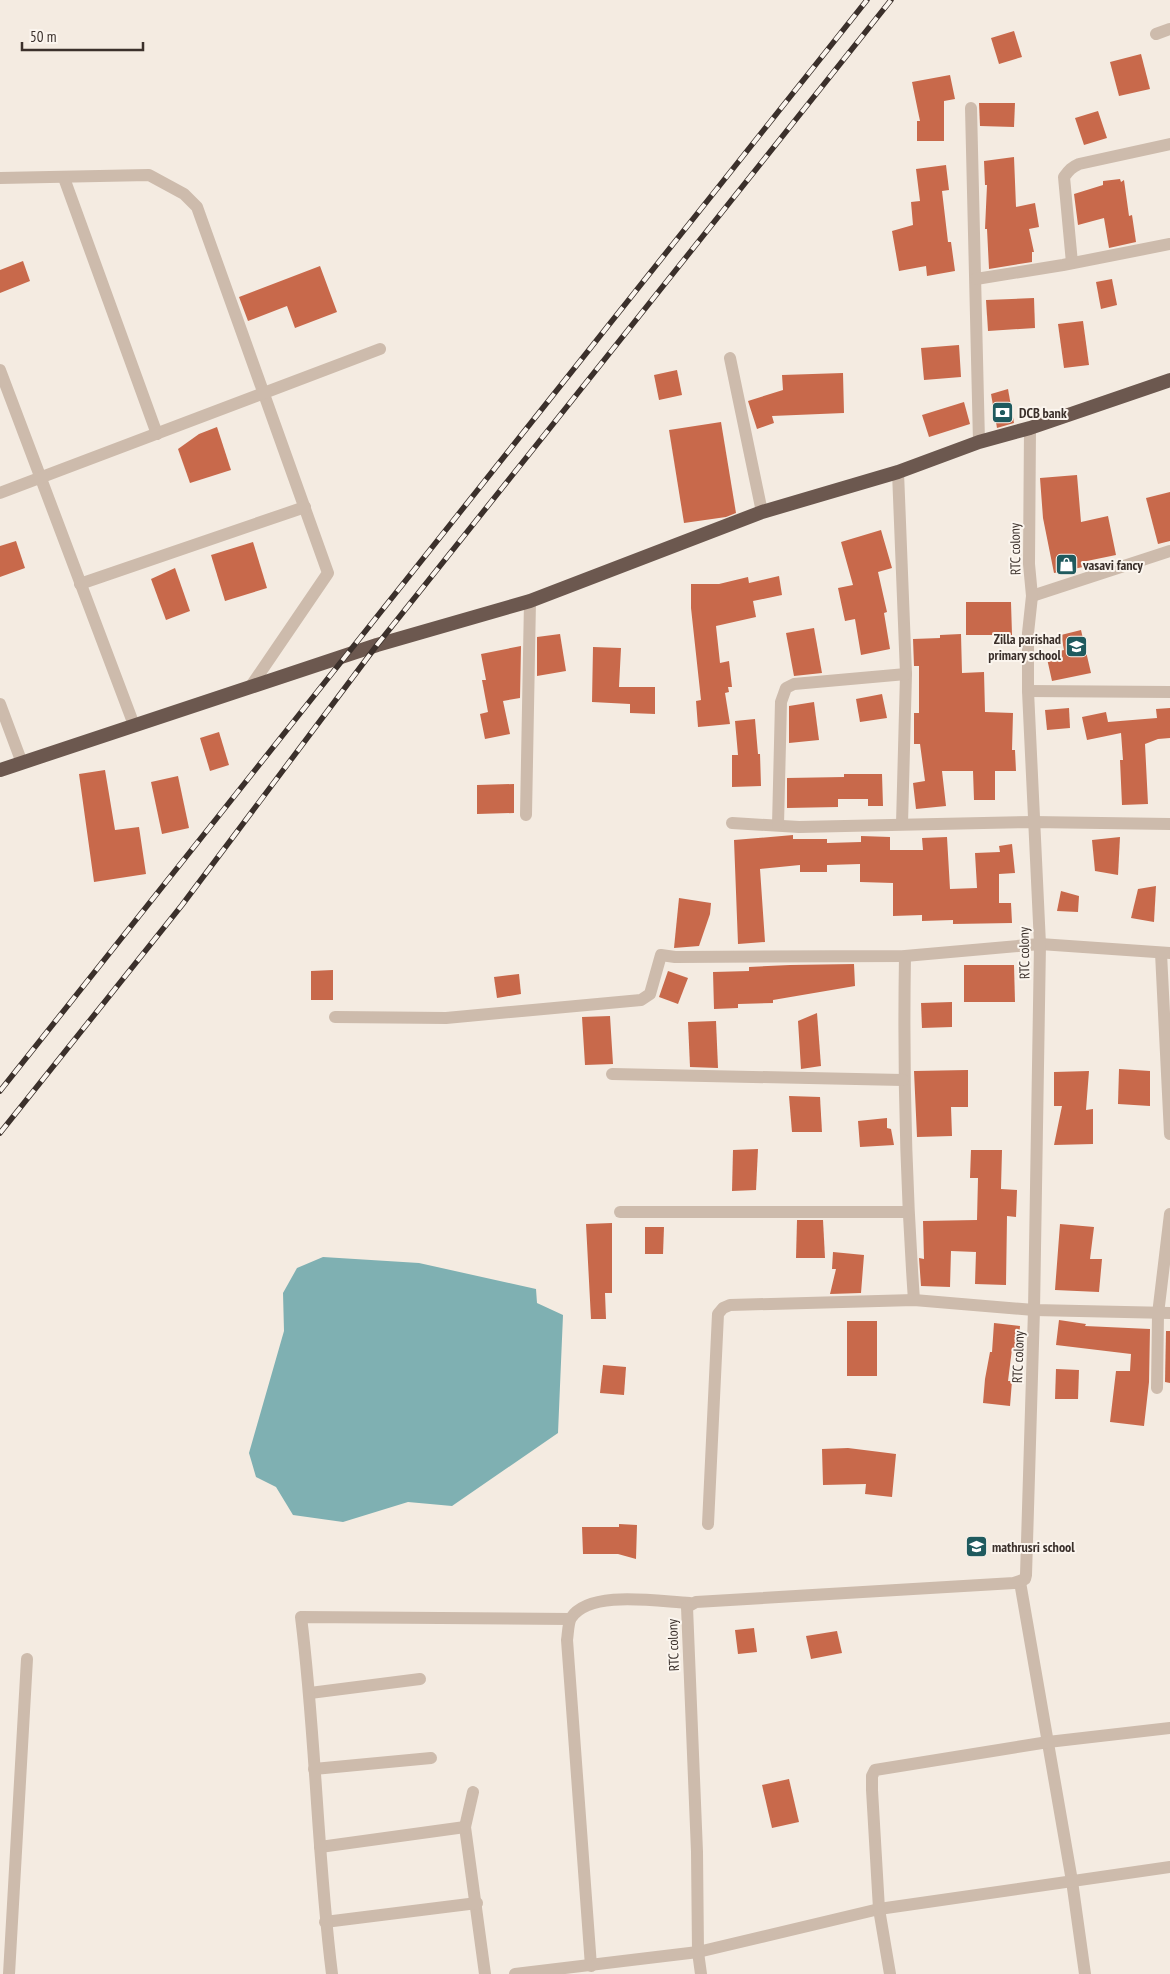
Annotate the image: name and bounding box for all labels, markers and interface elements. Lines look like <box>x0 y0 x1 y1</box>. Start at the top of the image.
scale bar <box>22 20 144 52</box>
text: 50 m <box>30 27 56 46</box>
bank icon: DCB bank <box>991 401 1015 425</box>
place label: DCB bank <box>1019 404 1067 422</box>
street label: RTC colony <box>1006 522 1024 575</box>
shop icon: vasavi fancy <box>1055 553 1079 577</box>
place label: vasavi fancy <box>1082 556 1143 574</box>
place label: Zilla parishad primary school <box>988 630 1062 664</box>
school or university icon: Zilla parishad primary school <box>1065 635 1089 659</box>
street label: RTC colony <box>1015 926 1033 979</box>
street label: RTC colony <box>1008 1330 1028 1383</box>
school or university icon: mathrusri school <box>964 1535 988 1559</box>
place label: mathrusri school <box>992 1538 1075 1556</box>
street label: RTC colony <box>663 1618 683 1671</box>

